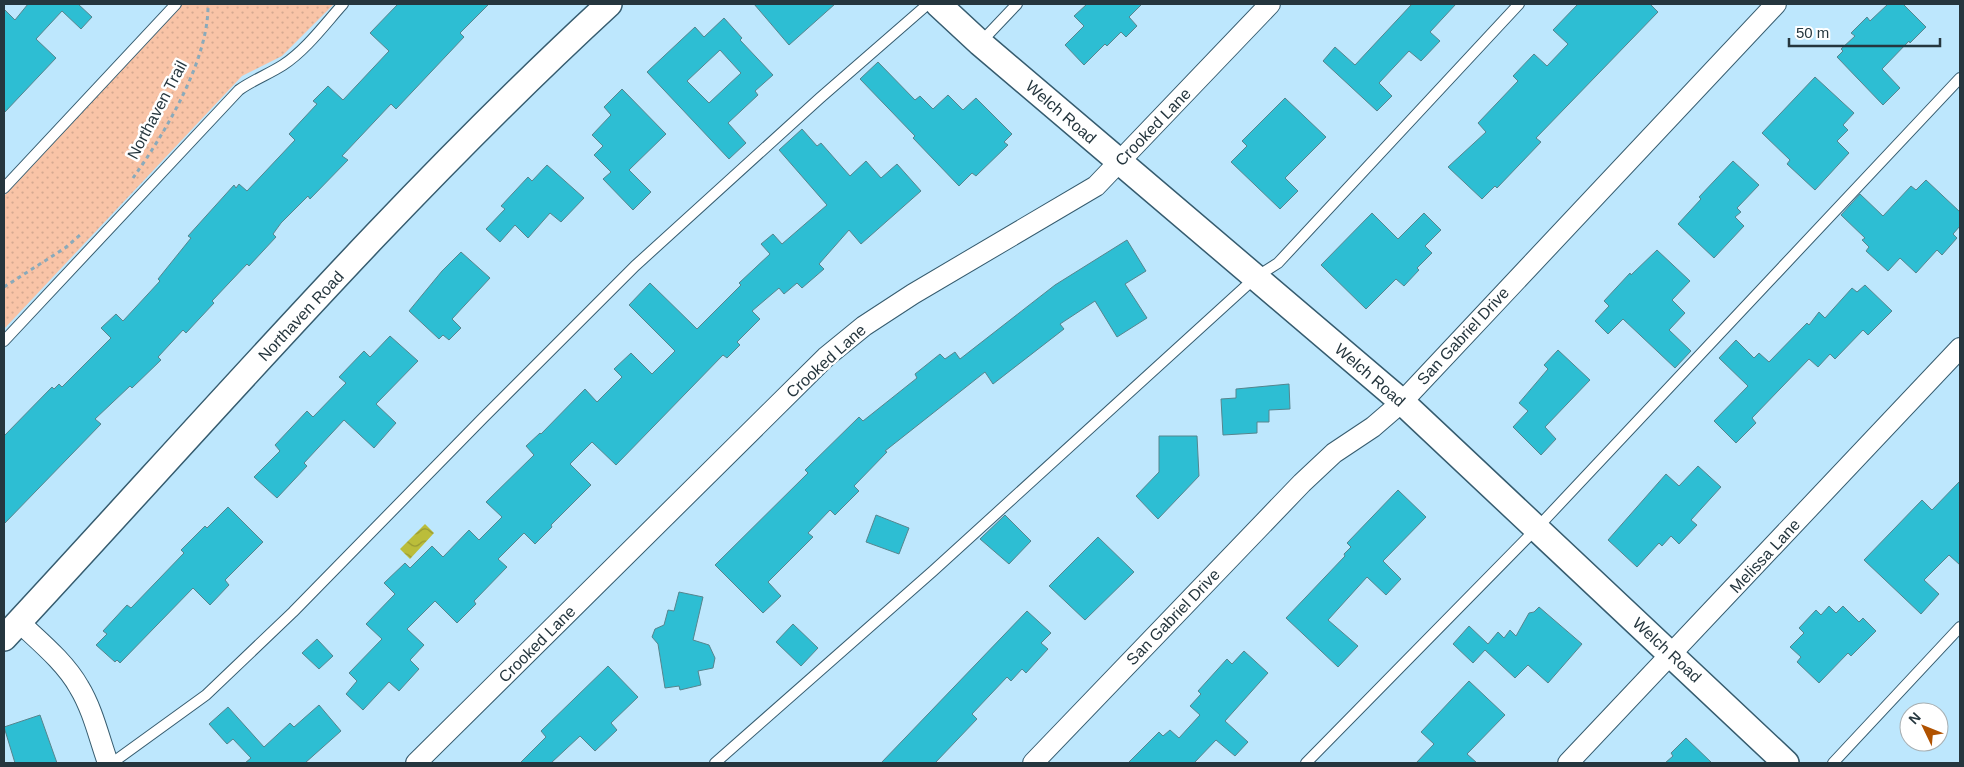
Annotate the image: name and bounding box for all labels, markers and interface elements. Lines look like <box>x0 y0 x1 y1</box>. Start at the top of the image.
scale bar <box>1789 15 1940 47</box>
text: 50 m <box>1796 24 1829 41</box>
street label: Northaven Trail <box>124 58 190 162</box>
street label: Welch Road <box>1023 77 1099 147</box>
street label: Crooked Lane <box>1112 85 1194 169</box>
street label: Northaven Road <box>255 268 347 364</box>
street label: San Gabriel Drive <box>1414 284 1512 388</box>
street label: Crooked Lane <box>783 321 869 401</box>
street label: Welch Road <box>1332 340 1408 410</box>
street label: Melissa Lane <box>1727 516 1803 596</box>
street label: San Gabriel Drive <box>1123 566 1223 668</box>
street label: Crooked Lane <box>495 602 579 686</box>
street label: Welch Road <box>1629 614 1705 686</box>
north arrow <box>1899 702 1949 752</box>
text: N <box>1905 709 1924 727</box>

